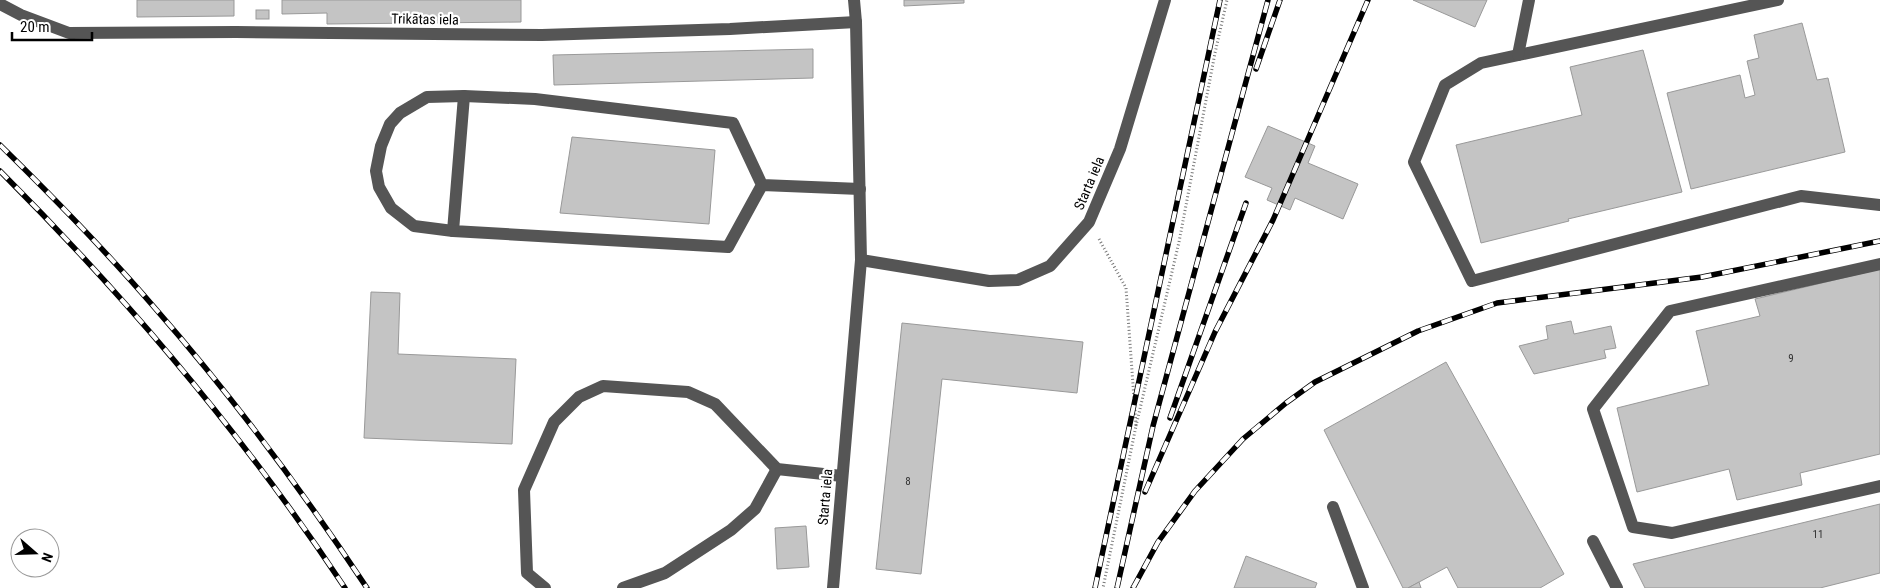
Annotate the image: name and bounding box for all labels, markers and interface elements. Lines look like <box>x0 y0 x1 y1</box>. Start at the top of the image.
scale bar <box>12 10 92 42</box>
street label: Trikātas iela <box>391 10 459 28</box>
text: 20 m <box>20 18 50 36</box>
street label: Starta iela <box>1071 154 1107 212</box>
house number: 9 <box>1788 352 1794 365</box>
street label: Starta iela <box>815 468 835 526</box>
house number: 8 <box>905 475 911 488</box>
north arrow <box>10 528 60 578</box>
house number: 11 <box>1813 528 1823 541</box>
text: N <box>38 551 56 564</box>

